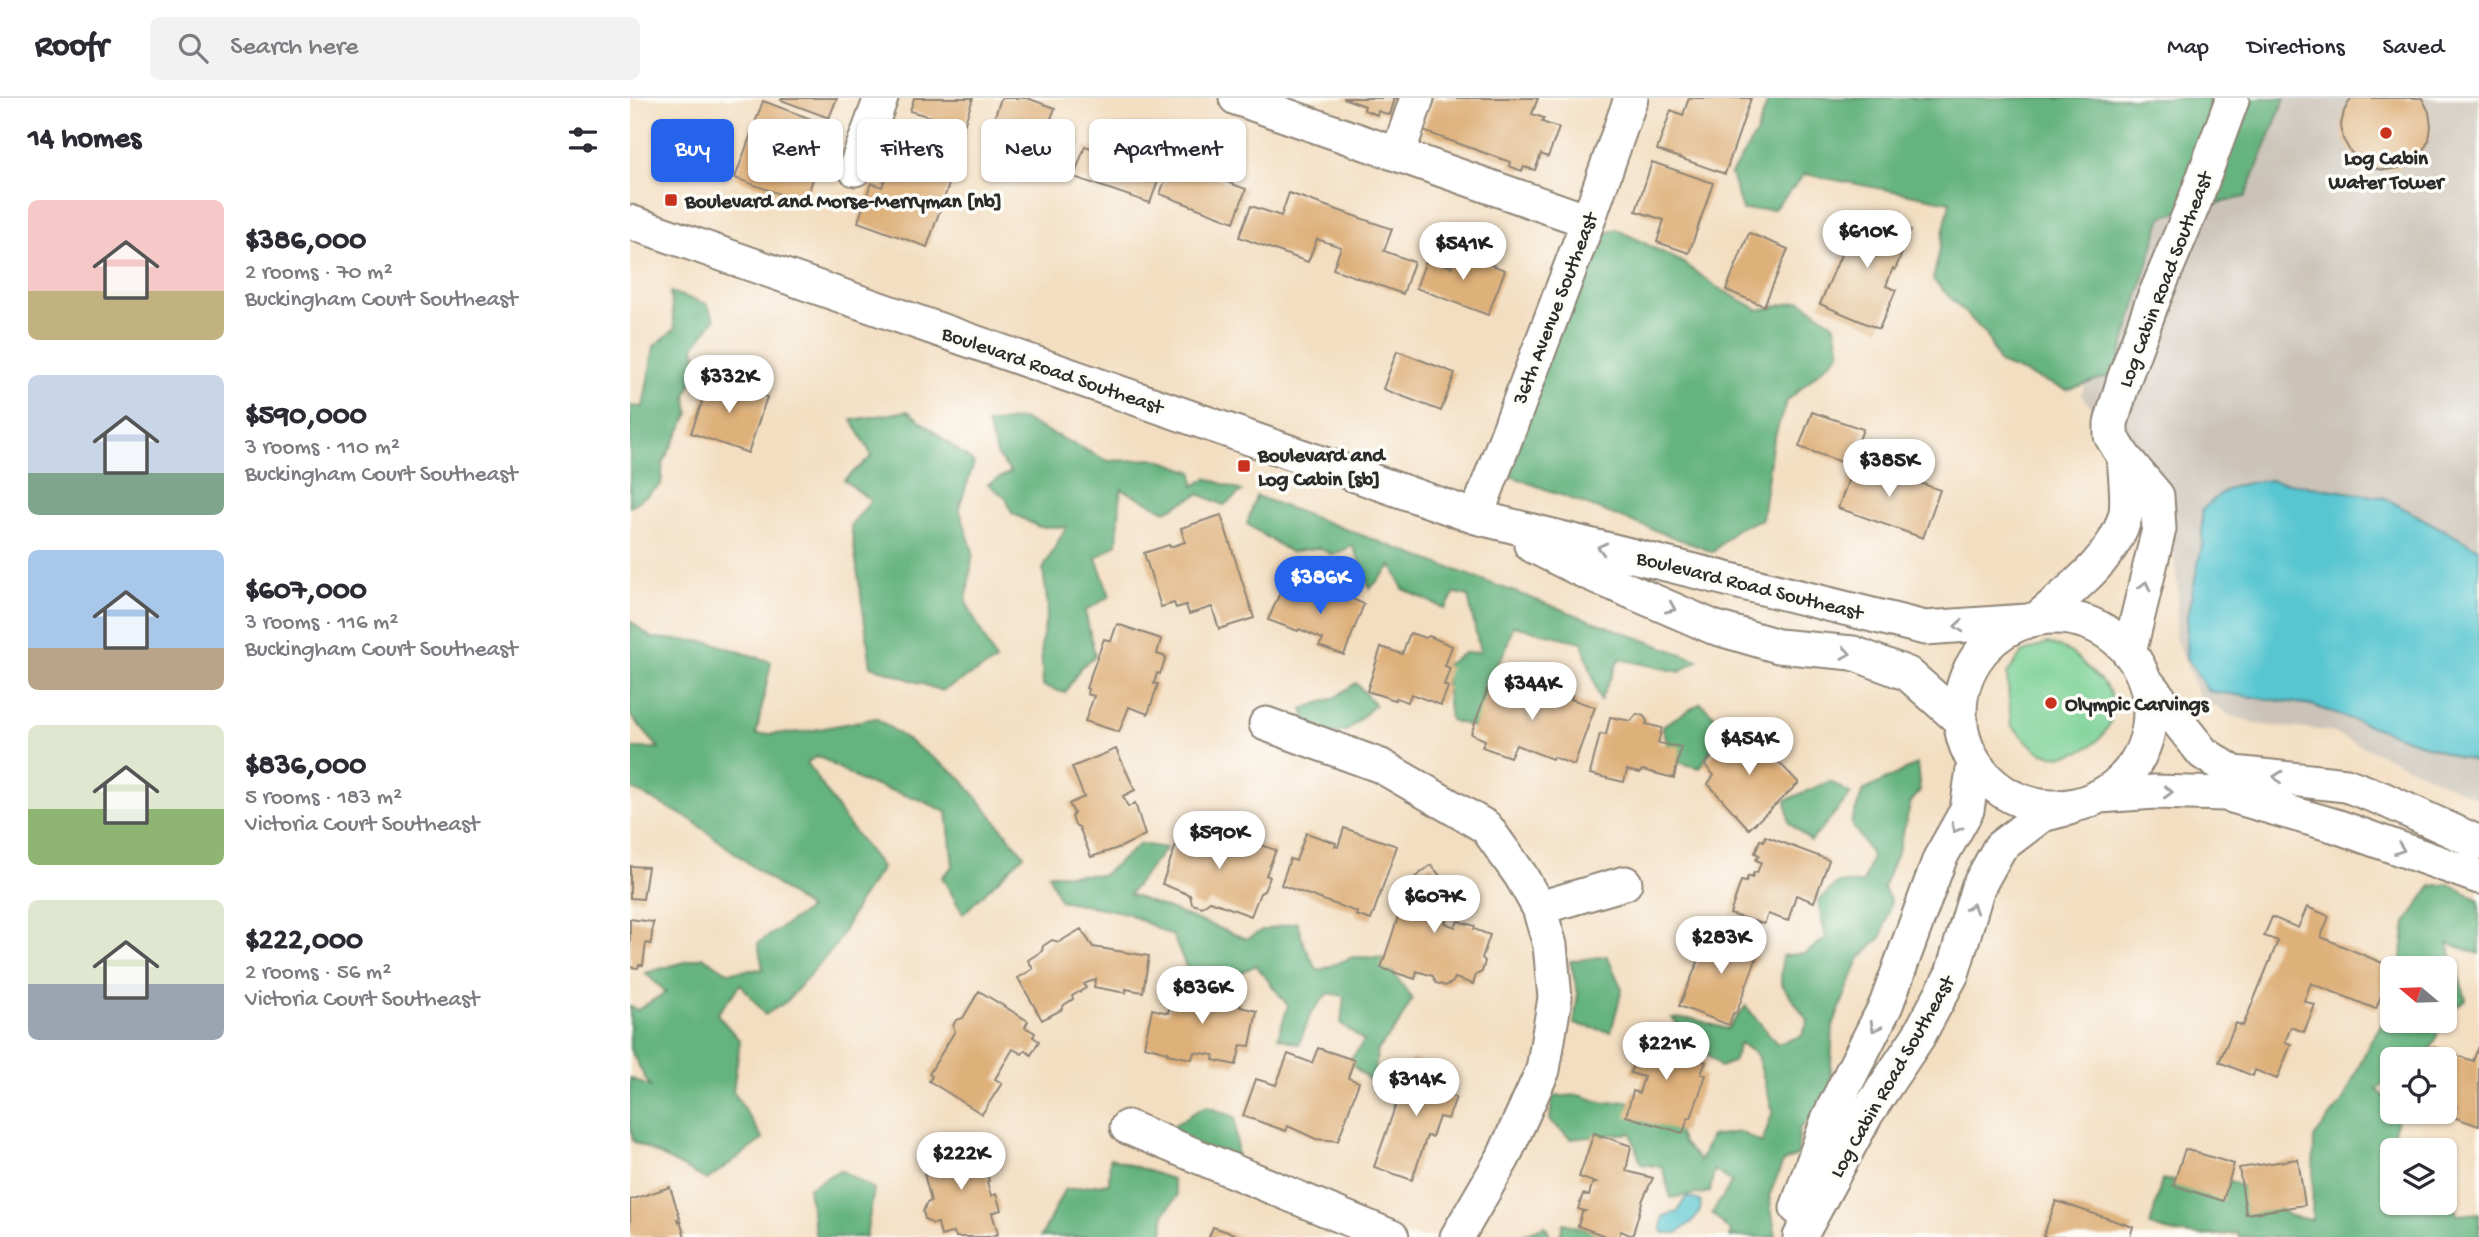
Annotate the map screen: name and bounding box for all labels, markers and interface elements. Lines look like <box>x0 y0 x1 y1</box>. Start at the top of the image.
search box <box>150 17 640 80</box>
text: Roofr <box>35 29 108 67</box>
icon: search <box>174 29 212 67</box>
text: Search here <box>230 33 358 64</box>
text: Map <box>2167 34 2209 63</box>
text: Directions <box>2247 34 2345 63</box>
text: Saved <box>2383 34 2444 63</box>
chip: Buy <box>651 119 734 182</box>
chip: Rent <box>748 119 843 182</box>
chip: Filters <box>857 119 967 182</box>
chip: New <box>981 119 1075 182</box>
chip: Apartment <box>1089 119 1246 182</box>
icon: filters <box>564 121 602 159</box>
text: 14 homes <box>28 123 141 158</box>
marker: Log Cabin Water Tower <box>2378 125 2394 141</box>
place label: Log Cabin Water Tower <box>2328 148 2446 197</box>
street label: Log Cabin Road Southeast <box>2115 167 2221 392</box>
place label: Boulevard and Morse-Merryman [nb] <box>684 191 1002 216</box>
marker: Boulevard and Morse-Merryman [nb] <box>663 192 679 208</box>
street label: 36th Avenue Southeast <box>1509 207 1606 410</box>
pin: $610K <box>1818 211 1916 270</box>
text: $610K <box>1838 219 1896 246</box>
pin: $541K <box>1414 222 1512 282</box>
text: $386,000 <box>245 225 366 260</box>
icon: home <box>84 228 168 312</box>
text: $541K <box>1435 231 1491 258</box>
text: 2 rooms · 70 m² <box>245 260 393 287</box>
text: Buckingham Court Southeast <box>245 287 517 314</box>
street label: Boulevard Road Southeast <box>937 322 1168 423</box>
pin: $332K <box>680 356 778 415</box>
text: $332K <box>700 364 758 391</box>
text: $590,000 <box>245 400 367 435</box>
icon: home <box>84 403 168 487</box>
text: 3 rooms · 110 m² <box>245 435 400 462</box>
pin: $385K <box>1840 440 1938 499</box>
place label: Boulevard and Log Cabin [sb] <box>1257 445 1387 494</box>
text: $385K <box>1859 448 1919 475</box>
marker: Boulevard and Log Cabin [sb] <box>1236 458 1252 474</box>
text: Buckingham Court Southeast <box>245 462 517 489</box>
one-way arrow <box>1597 542 1609 556</box>
street label: Boulevard Road Southeast <box>1632 547 1867 628</box>
pin: $386K <box>1271 556 1369 616</box>
text: $386K <box>1290 565 1350 592</box>
text: $607,000 <box>245 575 367 610</box>
icon: home <box>84 578 168 662</box>
one-way arrow <box>2137 581 2152 593</box>
one-way arrow <box>1664 600 1676 614</box>
text: 3 rooms · 116 m² <box>245 610 398 637</box>
one-way arrow <box>1954 618 1965 633</box>
text: Buckingham Court Southeast <box>245 637 517 664</box>
one-way arrow <box>1840 645 1852 660</box>
pin: $344K <box>1483 662 1581 722</box>
text: $344K <box>1504 671 1560 698</box>
place label: Olympic Carvings <box>2065 694 2210 719</box>
marker: Olympic Carvings <box>2043 695 2059 711</box>
pin: $454K <box>1700 718 1798 777</box>
text: $454K <box>1721 726 1777 753</box>
text: $836,000 <box>245 750 366 785</box>
icon: home <box>84 753 168 837</box>
one-way arrow <box>2272 770 2283 785</box>
text: 5 rooms · 183 m² <box>245 785 402 812</box>
one-way arrow <box>2162 785 2173 800</box>
text: Victoria Court Southeast <box>245 812 479 839</box>
pin: $590K <box>1170 812 1268 871</box>
text: $590K <box>1189 820 1249 847</box>
one-way arrow <box>1951 821 1965 834</box>
one-way arrow <box>2394 841 2406 855</box>
pin: $607K <box>1385 876 1483 935</box>
text: $607K <box>1404 884 1464 911</box>
one-way arrow <box>1963 903 1978 915</box>
pin: $283K <box>1672 916 1770 976</box>
text: $222,000 <box>245 925 363 960</box>
text: $283K <box>1692 925 1750 952</box>
icon: home <box>84 928 168 1012</box>
north arrow <box>2380 956 2457 1032</box>
map controls <box>2380 956 2457 1215</box>
text: 2 rooms · 56 m² <box>245 960 391 987</box>
pin: $836K <box>1153 967 1251 1026</box>
street label: Log Cabin Road Southeast <box>1826 970 1963 1183</box>
text: $836K <box>1172 975 1232 1002</box>
text: Victoria Court Southeast <box>245 987 479 1014</box>
one-way arrow <box>1870 1020 1884 1032</box>
pin: $221K <box>1617 1023 1715 1082</box>
text: $221K <box>1639 1031 1693 1058</box>
button: locate <box>2380 1047 2457 1124</box>
pin: $314K <box>1367 1058 1465 1118</box>
text: $314K <box>1388 1067 1444 1094</box>
pin: $222K <box>912 1132 1010 1192</box>
button: layers <box>2380 1138 2457 1215</box>
text: $222K <box>933 1141 989 1168</box>

